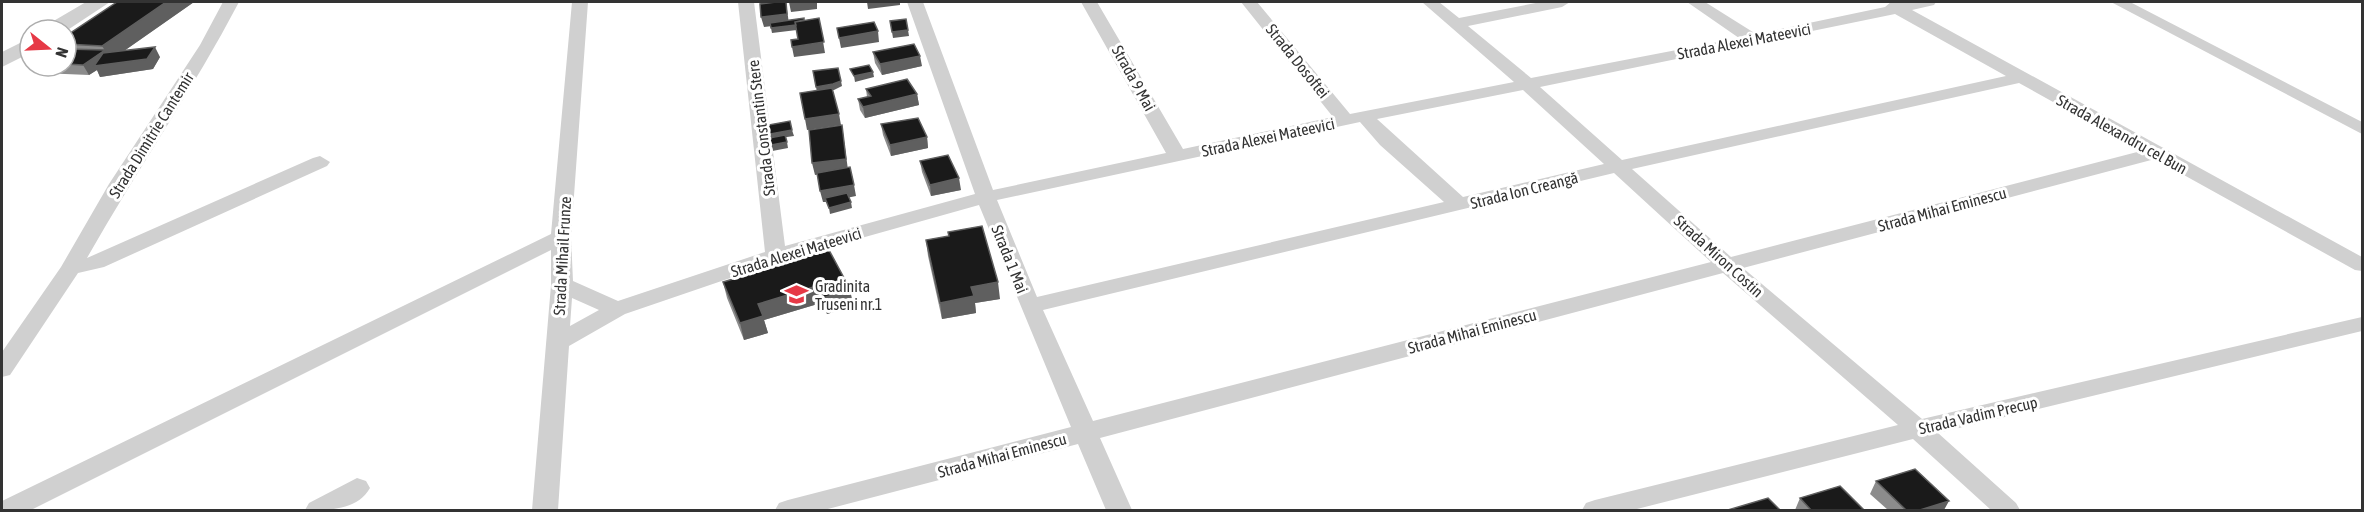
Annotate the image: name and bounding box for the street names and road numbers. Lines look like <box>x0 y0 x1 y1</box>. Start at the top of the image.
street label: Strada Alexei Mateevici <box>1676 19 1812 63</box>
street label: Strada Dosoftei <box>1263 20 1333 102</box>
street label: Strada 9 Mai <box>1109 42 1159 114</box>
street label: Strada Constantin Stere <box>744 59 778 197</box>
street label: Strada Dimitrie Cantemir <box>105 69 197 201</box>
street label: Strada Alexandru cel Bun <box>2054 91 2190 177</box>
street label: Strada Alexei Mateevici <box>1200 114 1336 160</box>
street label: Strada Ion Creangă <box>1468 168 1580 213</box>
street label: Strada Mihai Eminescu <box>1876 183 2008 235</box>
street label: Strada Mihail Frunze <box>550 196 574 316</box>
street label: Strada Miron Costin <box>1671 211 1767 301</box>
street label: Strada 1 Mai <box>988 222 1032 296</box>
street label: Strada Alexei Mateevici <box>729 224 863 280</box>
street label: Strada Mihai Eminescu <box>1406 305 1538 357</box>
street label: Strada Vadim Precup <box>1917 393 2039 438</box>
street label: Strada Mihai Eminescu <box>936 429 1068 481</box>

